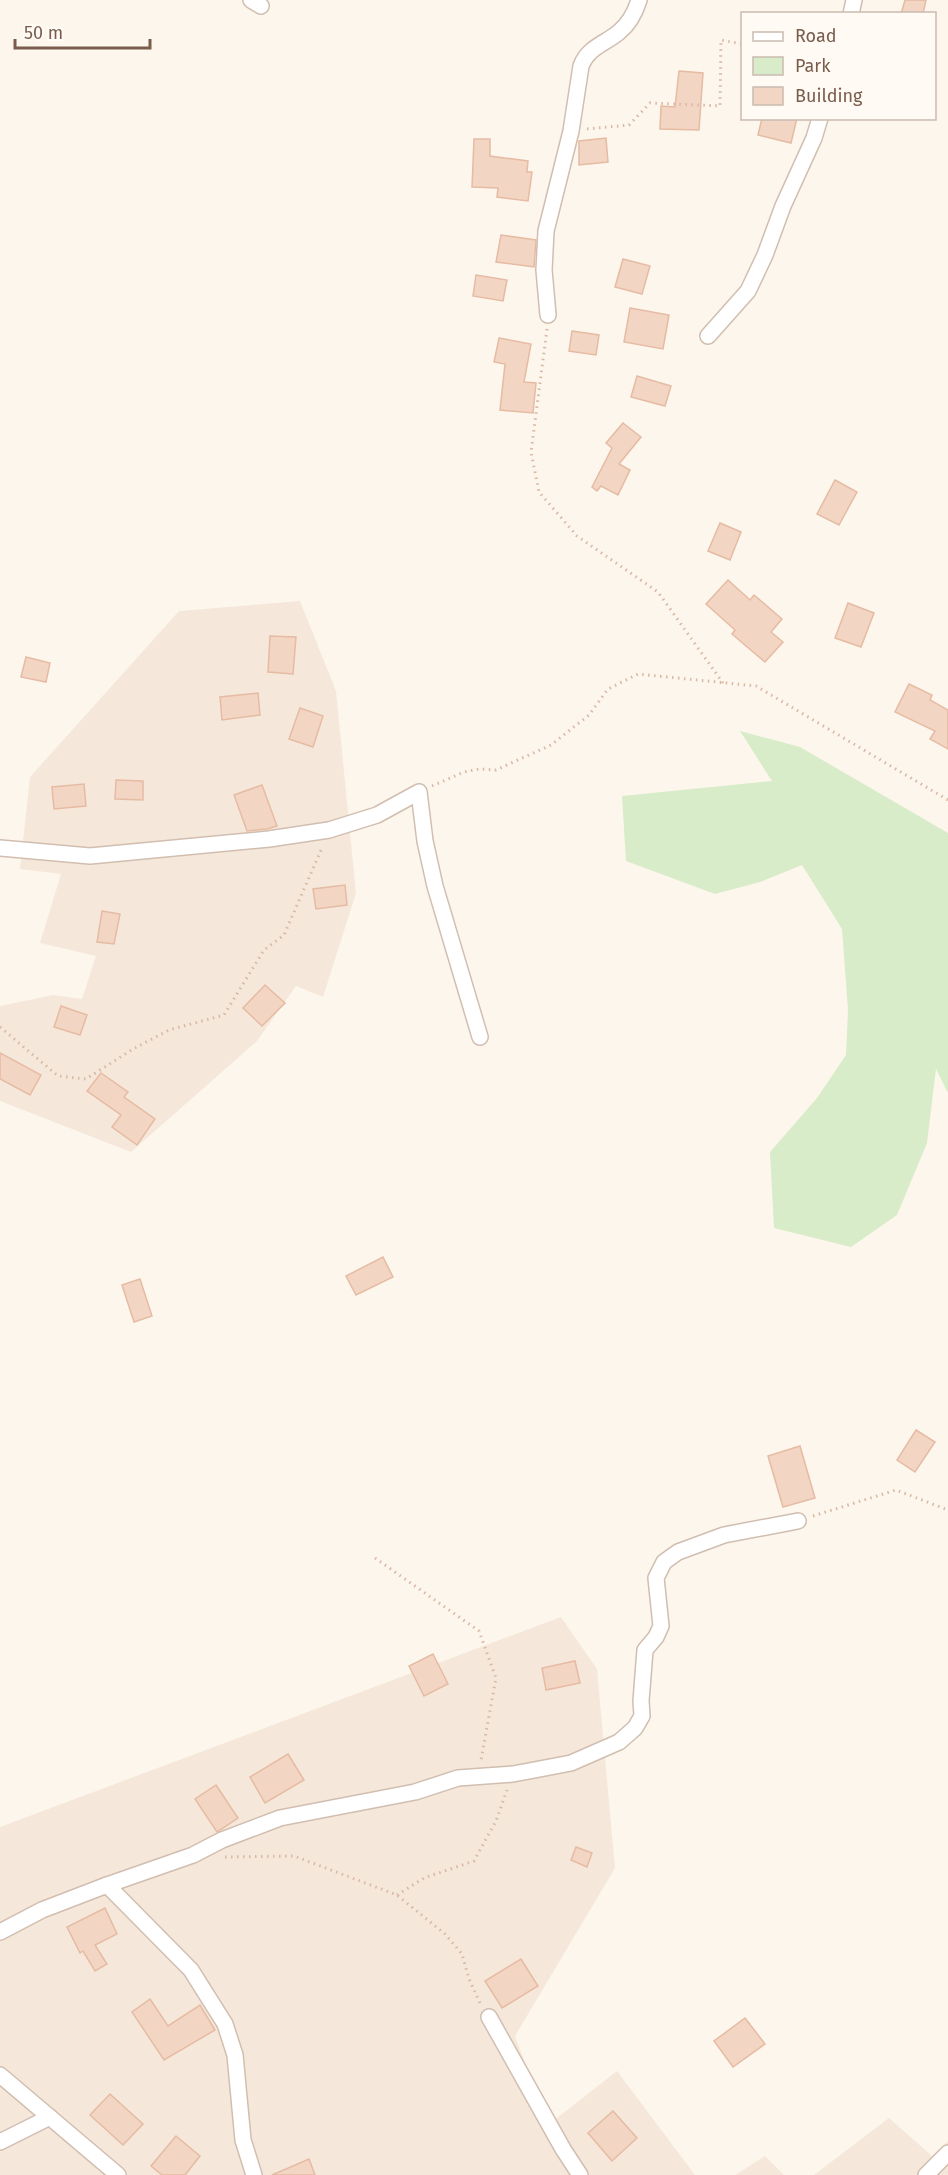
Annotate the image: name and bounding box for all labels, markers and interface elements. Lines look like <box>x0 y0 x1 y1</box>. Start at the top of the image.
scale bar <box>15 12 150 50</box>
legend <box>741 12 936 120</box>
text: 50 m <box>24 22 63 44</box>
text: Road <box>795 25 837 47</box>
text: Park <box>795 55 831 77</box>
text: Building <box>795 85 863 107</box>

